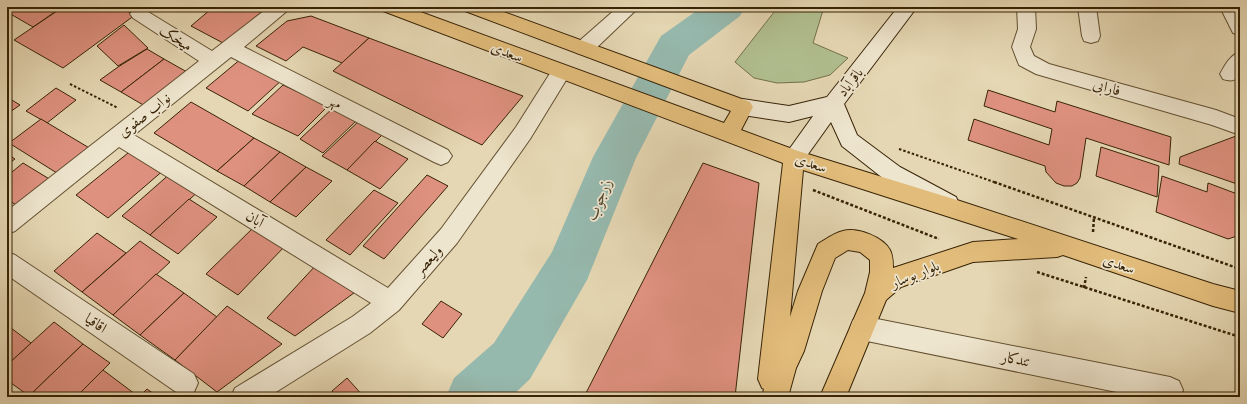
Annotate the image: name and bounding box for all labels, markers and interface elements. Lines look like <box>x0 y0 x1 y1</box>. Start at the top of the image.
street label: میخک <box>156 20 196 56</box>
street label: سعدی <box>488 37 526 67</box>
street label: باقرآباد <box>832 63 868 101</box>
street label: فارابی <box>1090 74 1123 101</box>
street label: نواب صفوی <box>113 88 175 142</box>
street label: مهر <box>323 89 346 114</box>
street label: سعدی <box>792 148 830 178</box>
water label: زرجوب <box>581 175 617 224</box>
street label: آبان <box>242 206 269 233</box>
street label: ولیعصر <box>408 241 447 281</box>
street label: سعدی <box>1100 249 1138 279</box>
street label: بلوار بوسار <box>886 255 942 294</box>
street label: اقاقیا <box>81 308 111 338</box>
street label: تندکار <box>998 346 1032 372</box>

